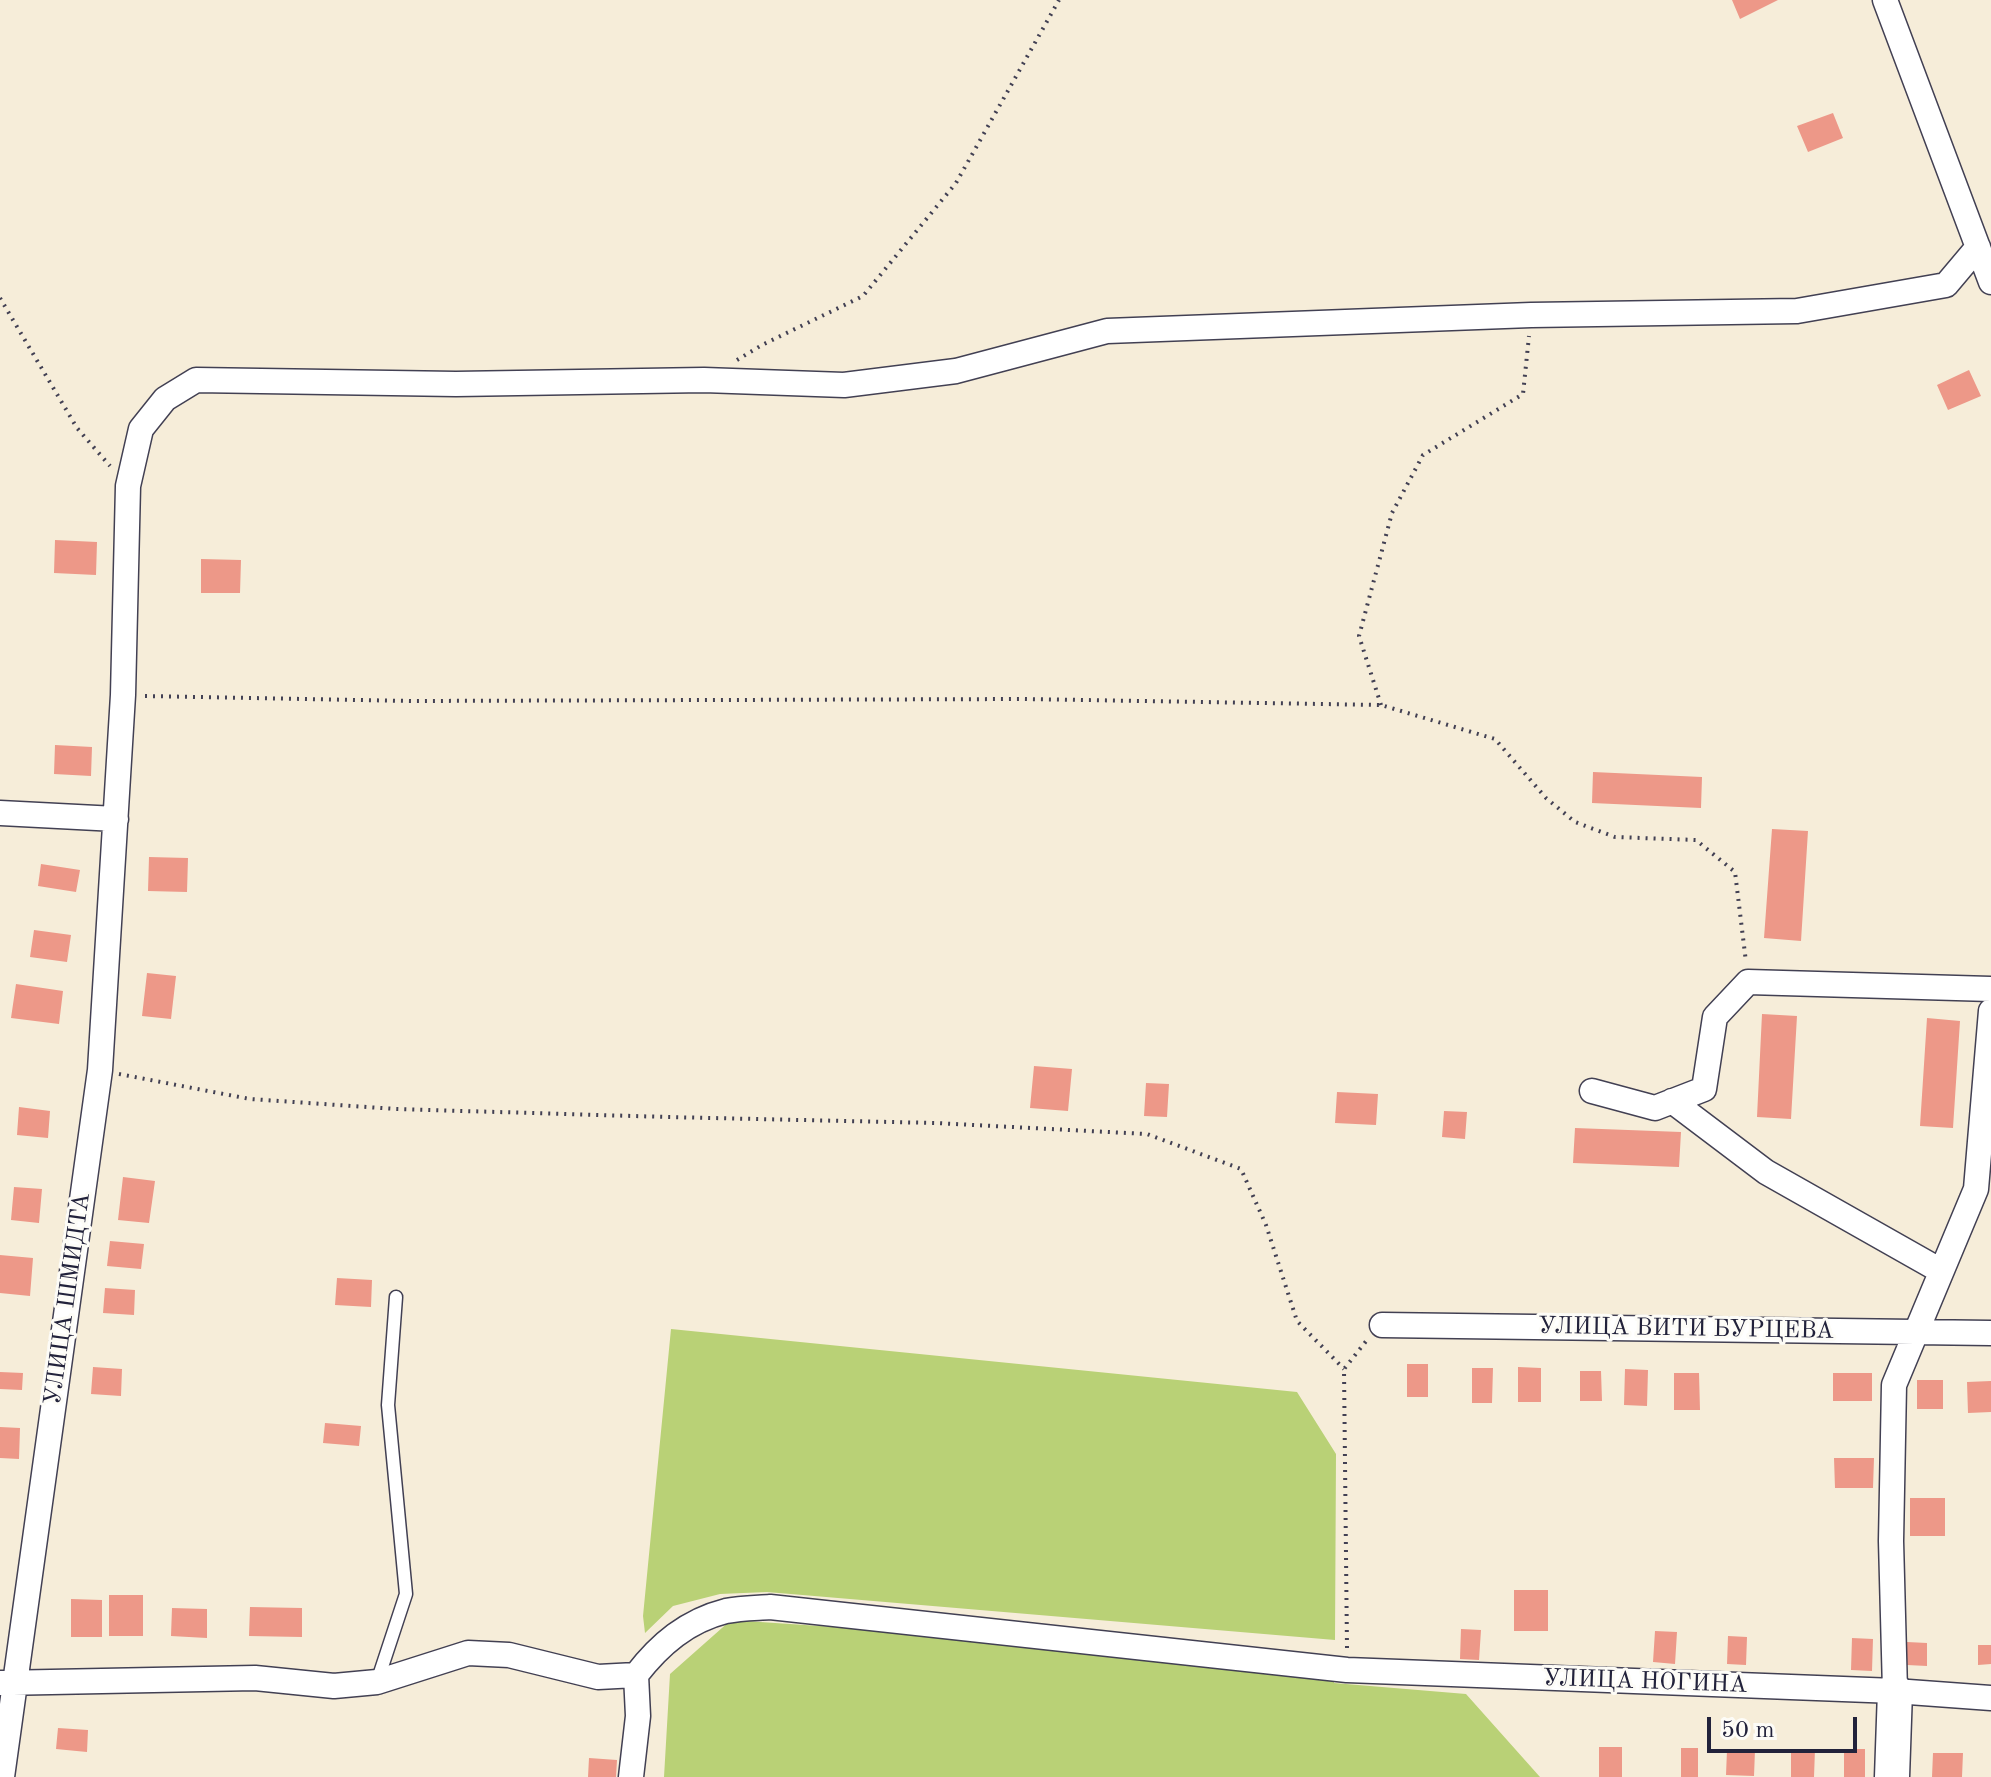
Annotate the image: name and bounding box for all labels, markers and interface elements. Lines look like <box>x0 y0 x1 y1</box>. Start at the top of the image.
street label: УЛИЦА ШМИДТА <box>39 1191 97 1407</box>
street label: УЛИЦА ВИТИ БУРЦЕВА <box>1538 1312 1834 1346</box>
street label: УЛИЦА НОГИНА <box>1542 1664 1748 1700</box>
scale bar <box>1711 1701 1861 1751</box>
text: 50 m <box>1721 1719 1775 1743</box>

